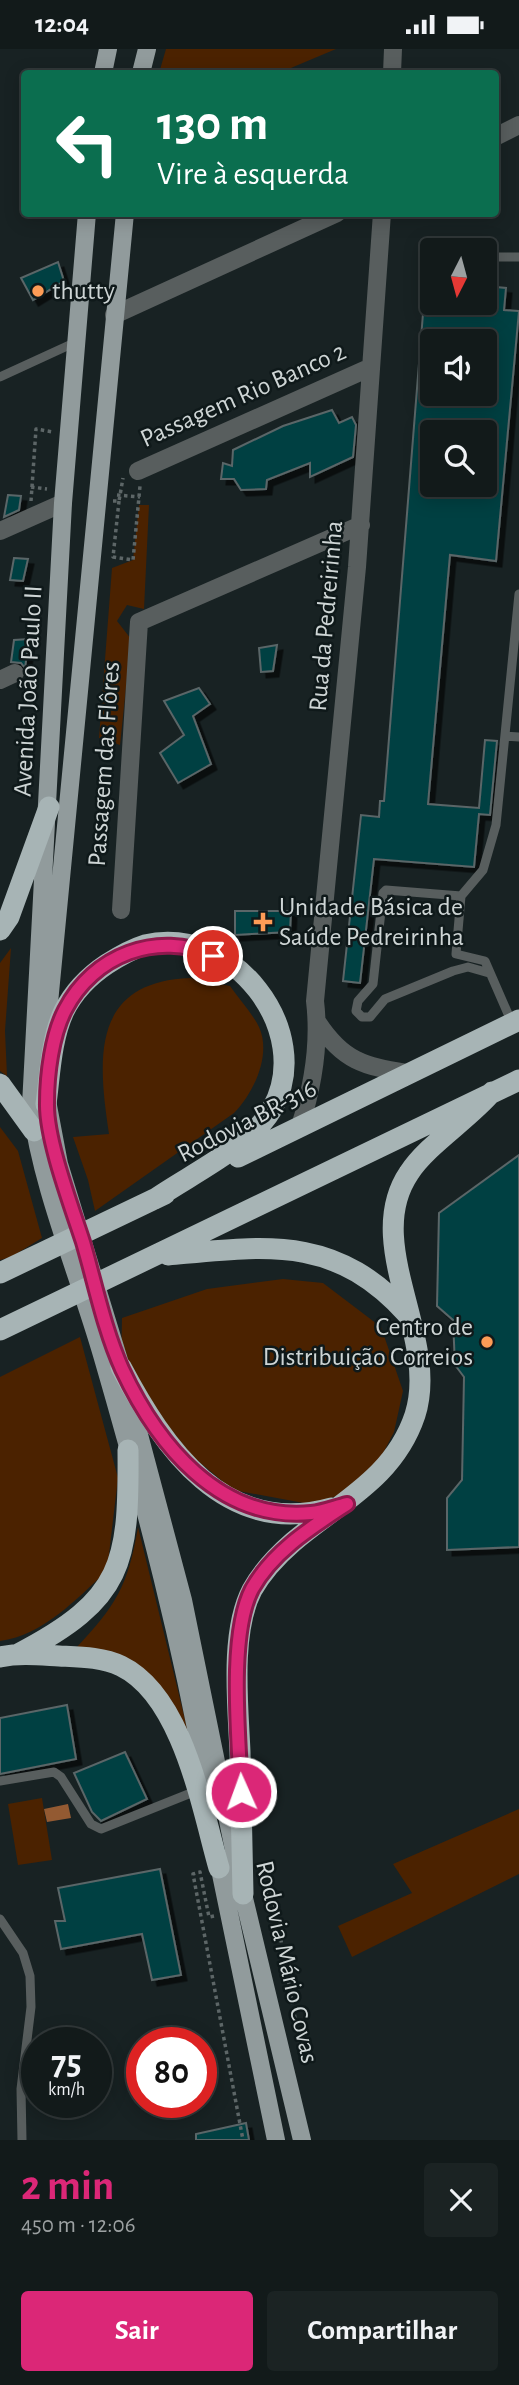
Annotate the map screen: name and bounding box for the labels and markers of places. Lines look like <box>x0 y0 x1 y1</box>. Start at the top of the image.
place label: thutty <box>52 278 115 304</box>
marker: thutty <box>30 283 46 299</box>
place label: Unidade Básica de Saúde Pedreirinha <box>279 894 464 950</box>
marker: Unidade Básica de Saúde Pedreirinha <box>253 912 273 932</box>
pin <box>183 926 243 986</box>
place label: Centro de Distribuição Correios <box>263 1314 473 1370</box>
marker: Centro de Distribuição Correios <box>479 1334 495 1350</box>

